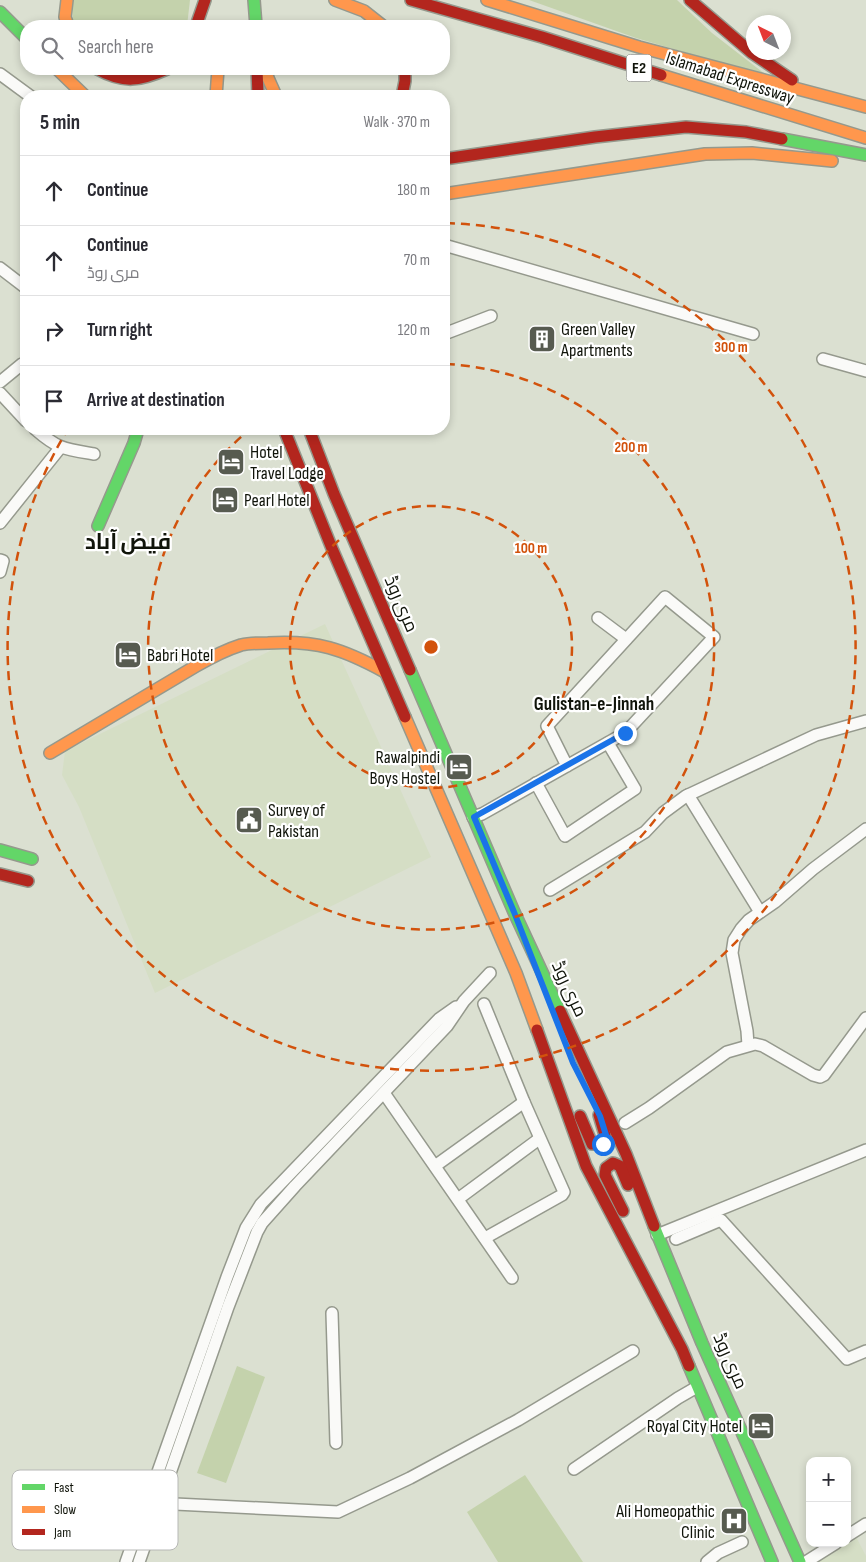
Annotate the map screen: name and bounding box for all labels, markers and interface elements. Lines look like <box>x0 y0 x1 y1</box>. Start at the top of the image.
north arrow <box>746 15 791 60</box>
search box <box>20 20 450 75</box>
icon: search <box>38 34 66 62</box>
text: Search here <box>78 36 154 59</box>
street label: Islamabad Expressway <box>663 47 797 109</box>
road number: E2 <box>626 54 652 82</box>
text: 5 min <box>40 110 80 135</box>
text: Walk · 370 m <box>363 113 430 132</box>
icon: ahead <box>40 177 68 205</box>
text: Continue <box>87 179 148 202</box>
text: 180 m <box>397 181 430 200</box>
text: Continue <box>87 234 148 257</box>
icon: ahead <box>40 247 68 275</box>
text: 70 m <box>404 251 430 270</box>
text: مری روڈ <box>87 264 140 283</box>
icon: right <box>40 317 68 345</box>
text: Turn right <box>87 319 152 342</box>
place label: Green Valley Apartments <box>560 319 635 361</box>
text: 120 m <box>398 321 430 340</box>
building icon: Green Valley Apartments <box>527 324 557 354</box>
text: 300 m <box>714 338 748 357</box>
icon: arrive <box>40 387 68 415</box>
text: Arrive at destination <box>87 389 225 412</box>
text: 200 m <box>614 438 648 457</box>
place label: Hotel Travel Lodge <box>250 442 324 484</box>
hotel icon: Hotel Travel Lodge <box>216 447 246 477</box>
hotel icon: Pearl Hotel <box>210 485 240 515</box>
place label: Pearl Hotel <box>244 490 310 511</box>
district label: فیض آباد <box>85 529 171 556</box>
text: 100 m <box>515 539 547 558</box>
street label: مری روڈ <box>380 573 422 635</box>
centre of rings <box>422 638 440 656</box>
hotel icon: Babri Hotel <box>113 640 143 670</box>
place label: Babri Hotel <box>147 645 213 666</box>
district label: Gulistan-e-Jinnah <box>534 693 654 716</box>
route end <box>614 722 637 745</box>
place label: Rawalpindi Boys Hostel <box>369 747 440 789</box>
hotel icon: Rawalpindi Boys Hostel <box>444 752 474 782</box>
place label: Survey of Pakistan <box>268 800 326 842</box>
public building icon: Survey of Pakistan <box>234 805 264 835</box>
street label: مری روڈ <box>547 958 591 1020</box>
route start <box>592 1133 615 1156</box>
street label: مری روڈ <box>708 1330 752 1392</box>
hotel icon: Royal City Hotel <box>746 1411 776 1441</box>
place label: Royal City Hotel <box>647 1416 742 1437</box>
map controls <box>806 1457 851 1547</box>
button: + <box>806 1457 851 1502</box>
legend <box>12 1470 178 1550</box>
text: Fast <box>54 1479 74 1496</box>
text: Slow <box>54 1501 76 1518</box>
place label: Ali Homeopathic Clinic <box>615 1501 715 1543</box>
button: − <box>806 1502 851 1547</box>
hospital icon: Ali Homeopathic Clinic <box>719 1506 749 1536</box>
text: Jam <box>53 1524 71 1541</box>

